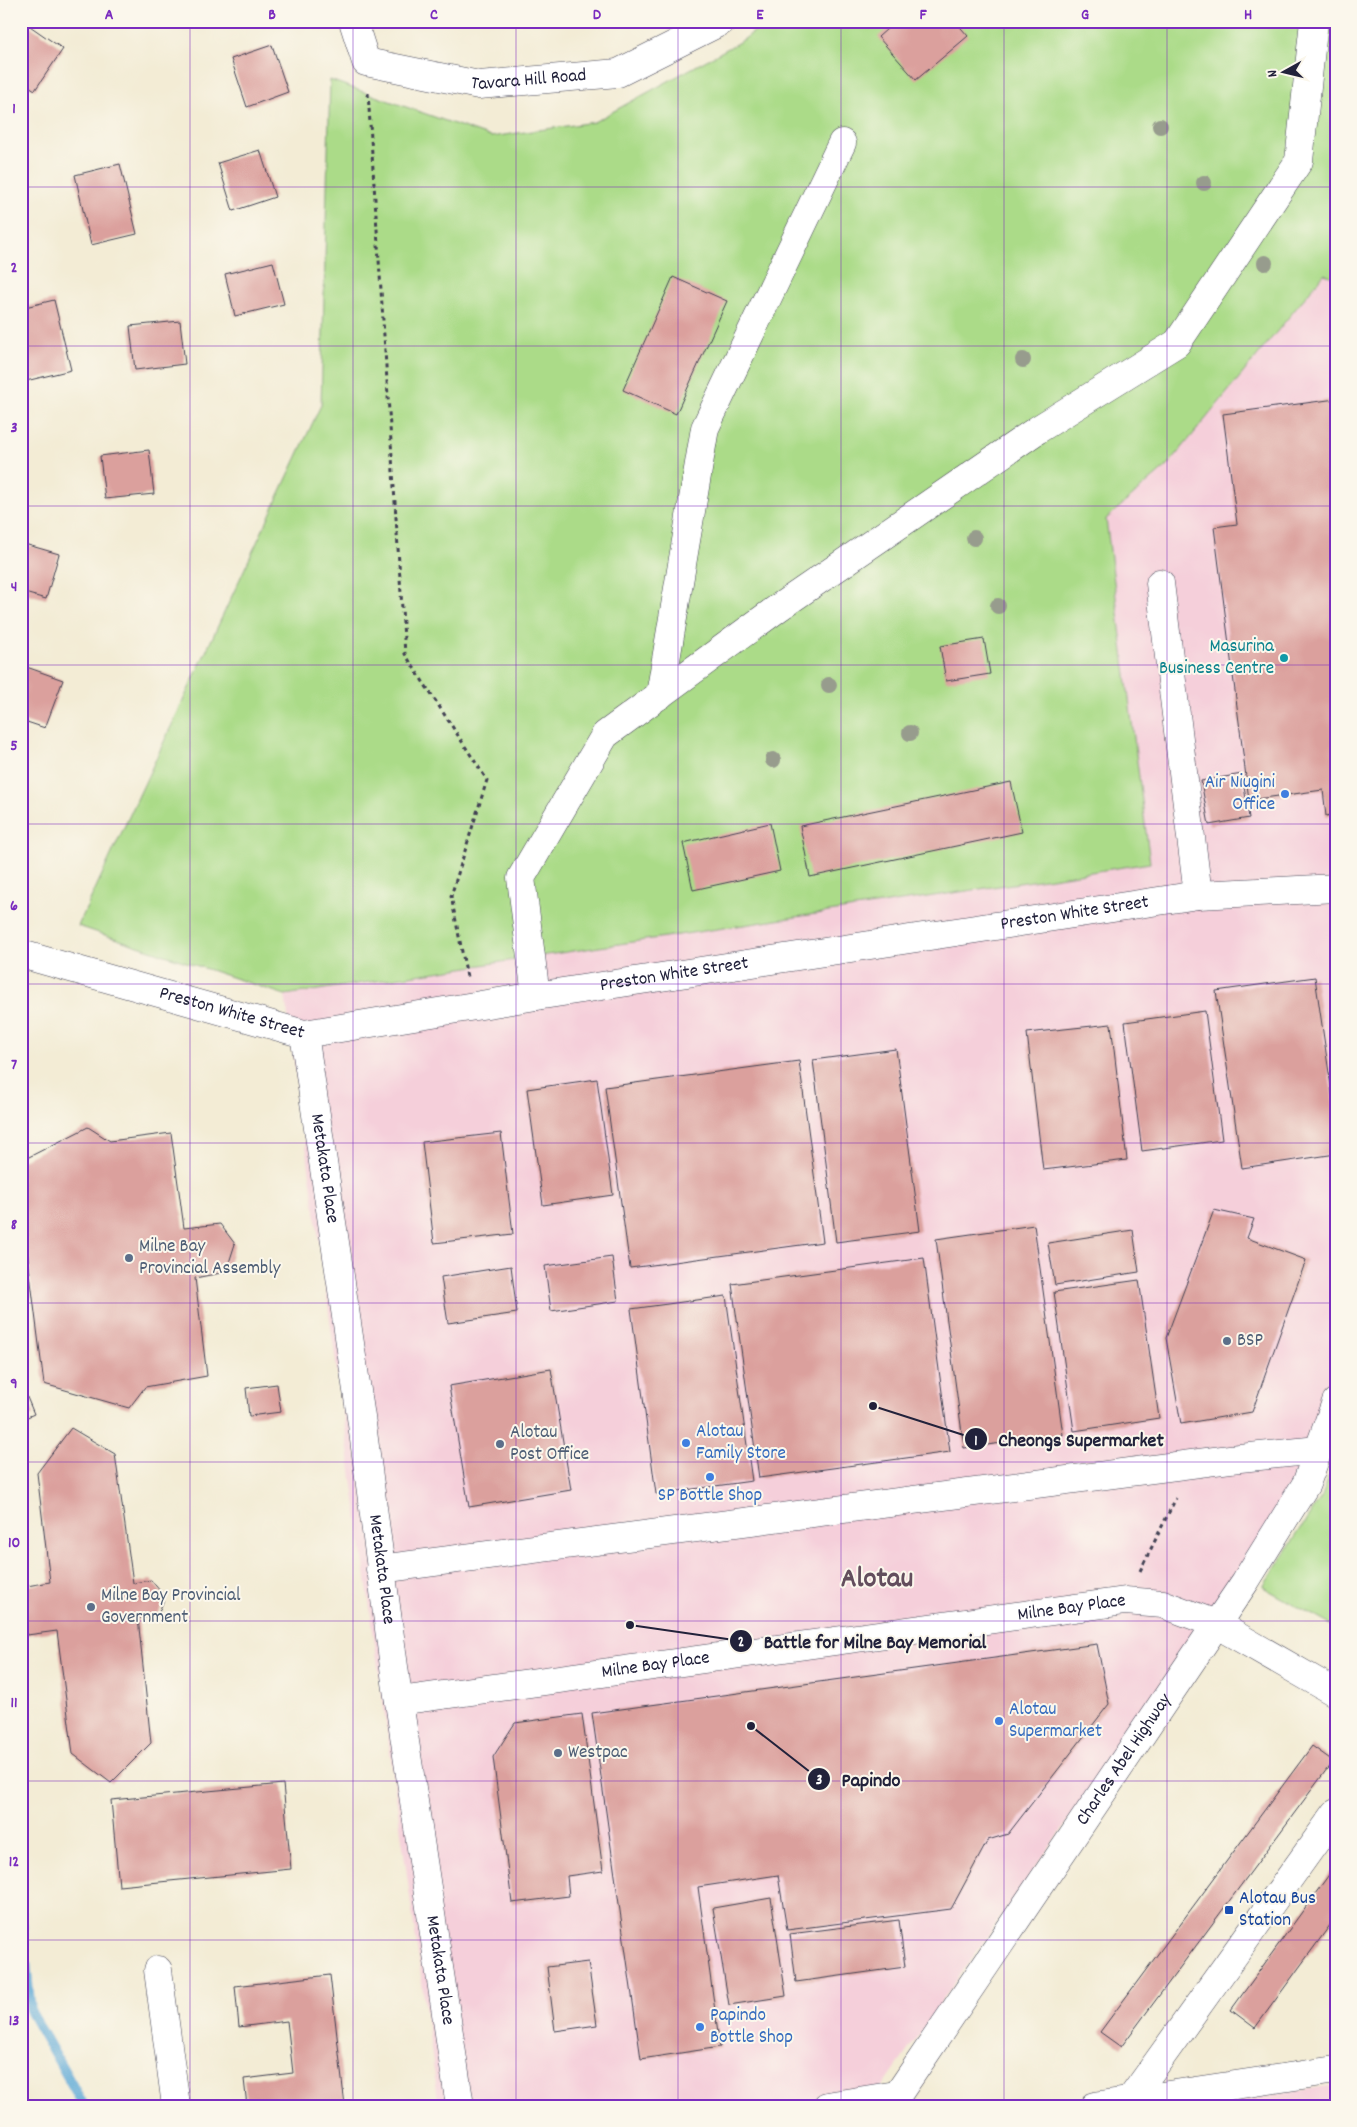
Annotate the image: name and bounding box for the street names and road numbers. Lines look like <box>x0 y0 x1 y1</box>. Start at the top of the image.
street label: Tavara Hill Road <box>468 62 587 99</box>
street label: Preston White Street <box>999 889 1151 938</box>
street label: Preston White Street <box>598 950 750 1000</box>
street label: Preston White Street <box>156 980 307 1047</box>
street label: Metakata Place <box>303 1112 345 1225</box>
street label: Metakata Place <box>361 1513 402 1626</box>
street label: Milne Bay Place <box>1016 1588 1127 1629</box>
street label: Milne Bay Place <box>600 1645 711 1686</box>
street label: Charles Abel Highway <box>1070 1688 1179 1831</box>
street label: Metakata Place <box>418 1914 461 2027</box>

